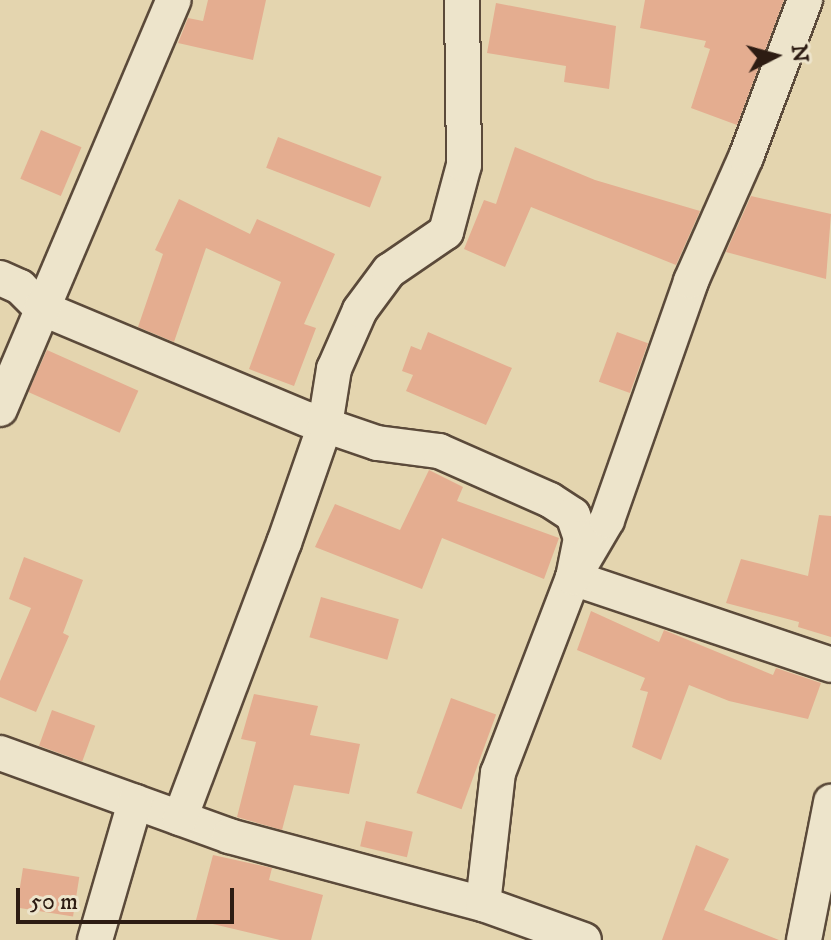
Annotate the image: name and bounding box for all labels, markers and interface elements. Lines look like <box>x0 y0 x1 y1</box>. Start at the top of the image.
north arrow <box>735 16 815 96</box>
text: N <box>785 43 814 64</box>
scale bar <box>20 872 238 922</box>
text: 50 m <box>30 887 78 917</box>

